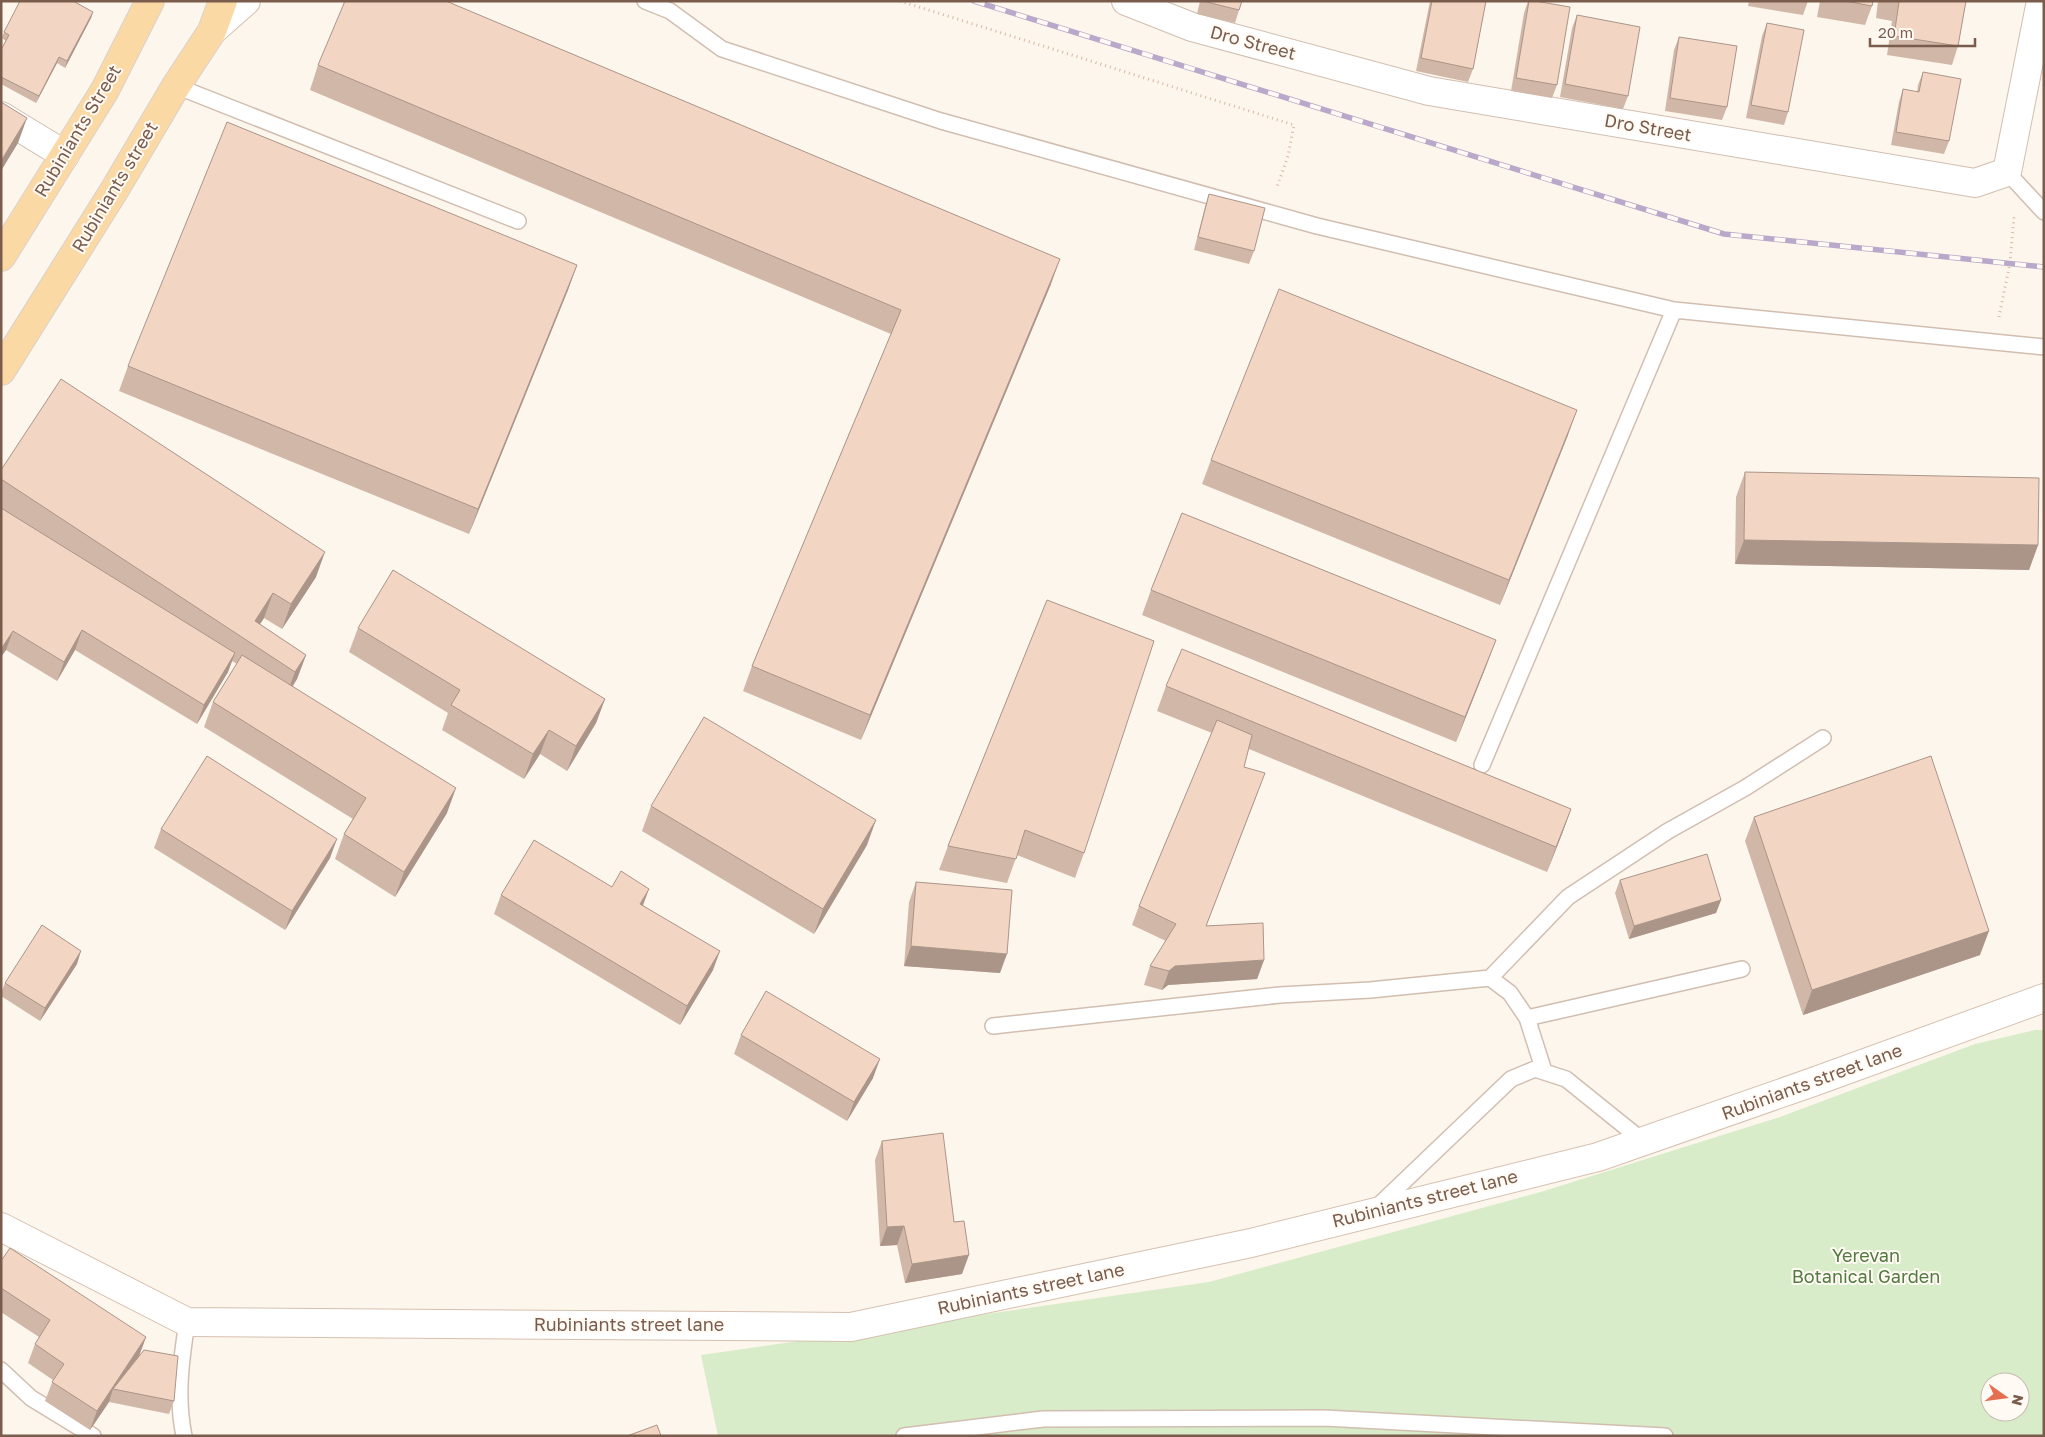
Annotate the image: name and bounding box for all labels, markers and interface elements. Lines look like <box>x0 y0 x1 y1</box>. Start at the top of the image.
scale bar <box>1870 15 1975 47</box>
street label: Dro Street <box>1208 20 1299 64</box>
text: 20 m <box>1878 23 1913 41</box>
street label: Rubiniants Street <box>29 60 125 200</box>
street label: Dro Street <box>1603 109 1693 145</box>
street label: Rubiniants street <box>66 117 162 256</box>
street label: Rubiniants street lane <box>1718 1038 1905 1124</box>
street label: Rubiniants street lane <box>1330 1164 1520 1232</box>
park label: Yerevan Botanical Garden <box>1792 1244 1940 1287</box>
street label: Rubiniants street lane <box>935 1257 1126 1319</box>
street label: Rubiniants street lane <box>534 1313 724 1335</box>
north arrow <box>1980 1372 2030 1422</box>
text: N <box>2009 1393 2028 1407</box>

